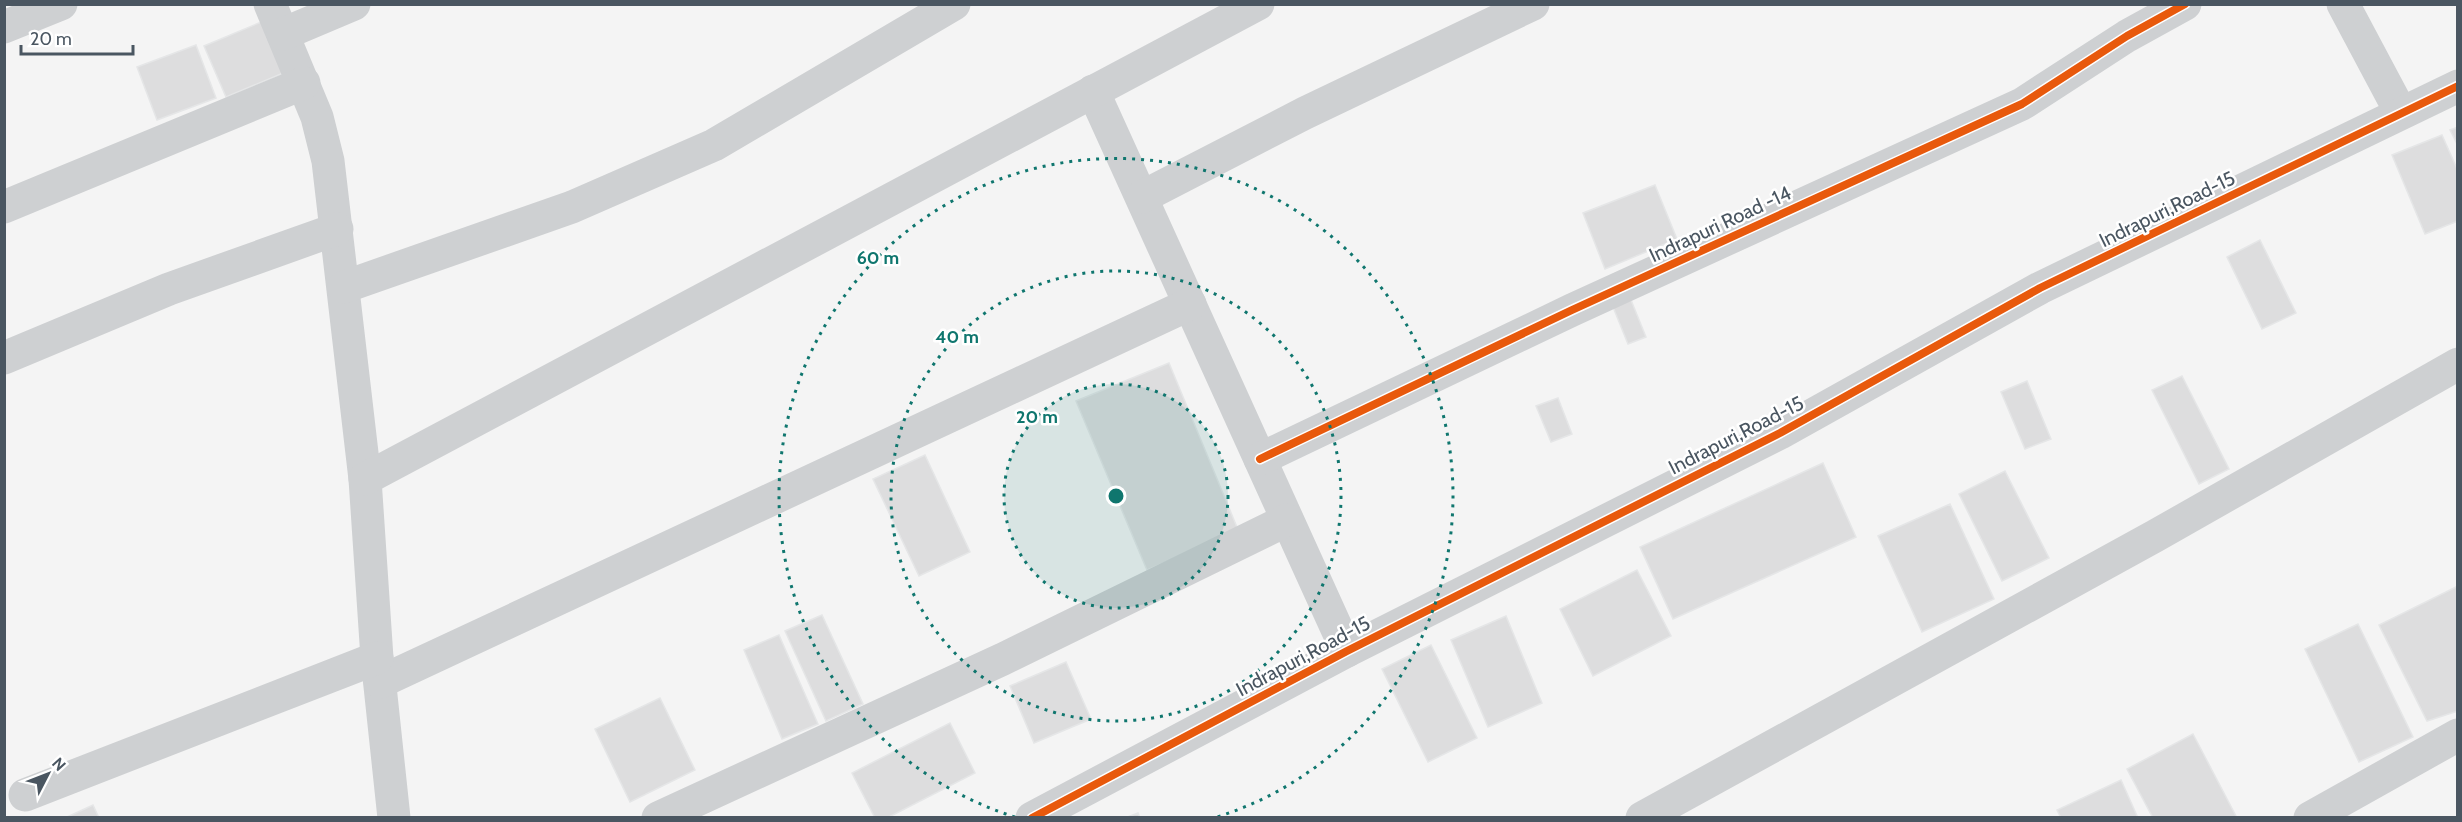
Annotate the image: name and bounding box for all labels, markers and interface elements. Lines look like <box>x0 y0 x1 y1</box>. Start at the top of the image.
scale bar <box>21 18 134 56</box>
text: 20 m <box>30 28 72 50</box>
street label: Indrapuri,Road-15 <box>2095 166 2239 252</box>
street label: Indrapuri Road -14 <box>1645 180 1795 267</box>
text: 60 m <box>857 247 899 269</box>
text: 40 m <box>935 326 979 348</box>
street label: Indrapuri,Road-15 <box>1664 391 1808 479</box>
text: 20 m <box>1016 406 1058 428</box>
centre of rings <box>1106 486 1126 506</box>
street label: Indrapuri,Road-15 <box>1232 611 1374 701</box>
north arrow <box>18 744 78 804</box>
text: N <box>48 754 70 775</box>

